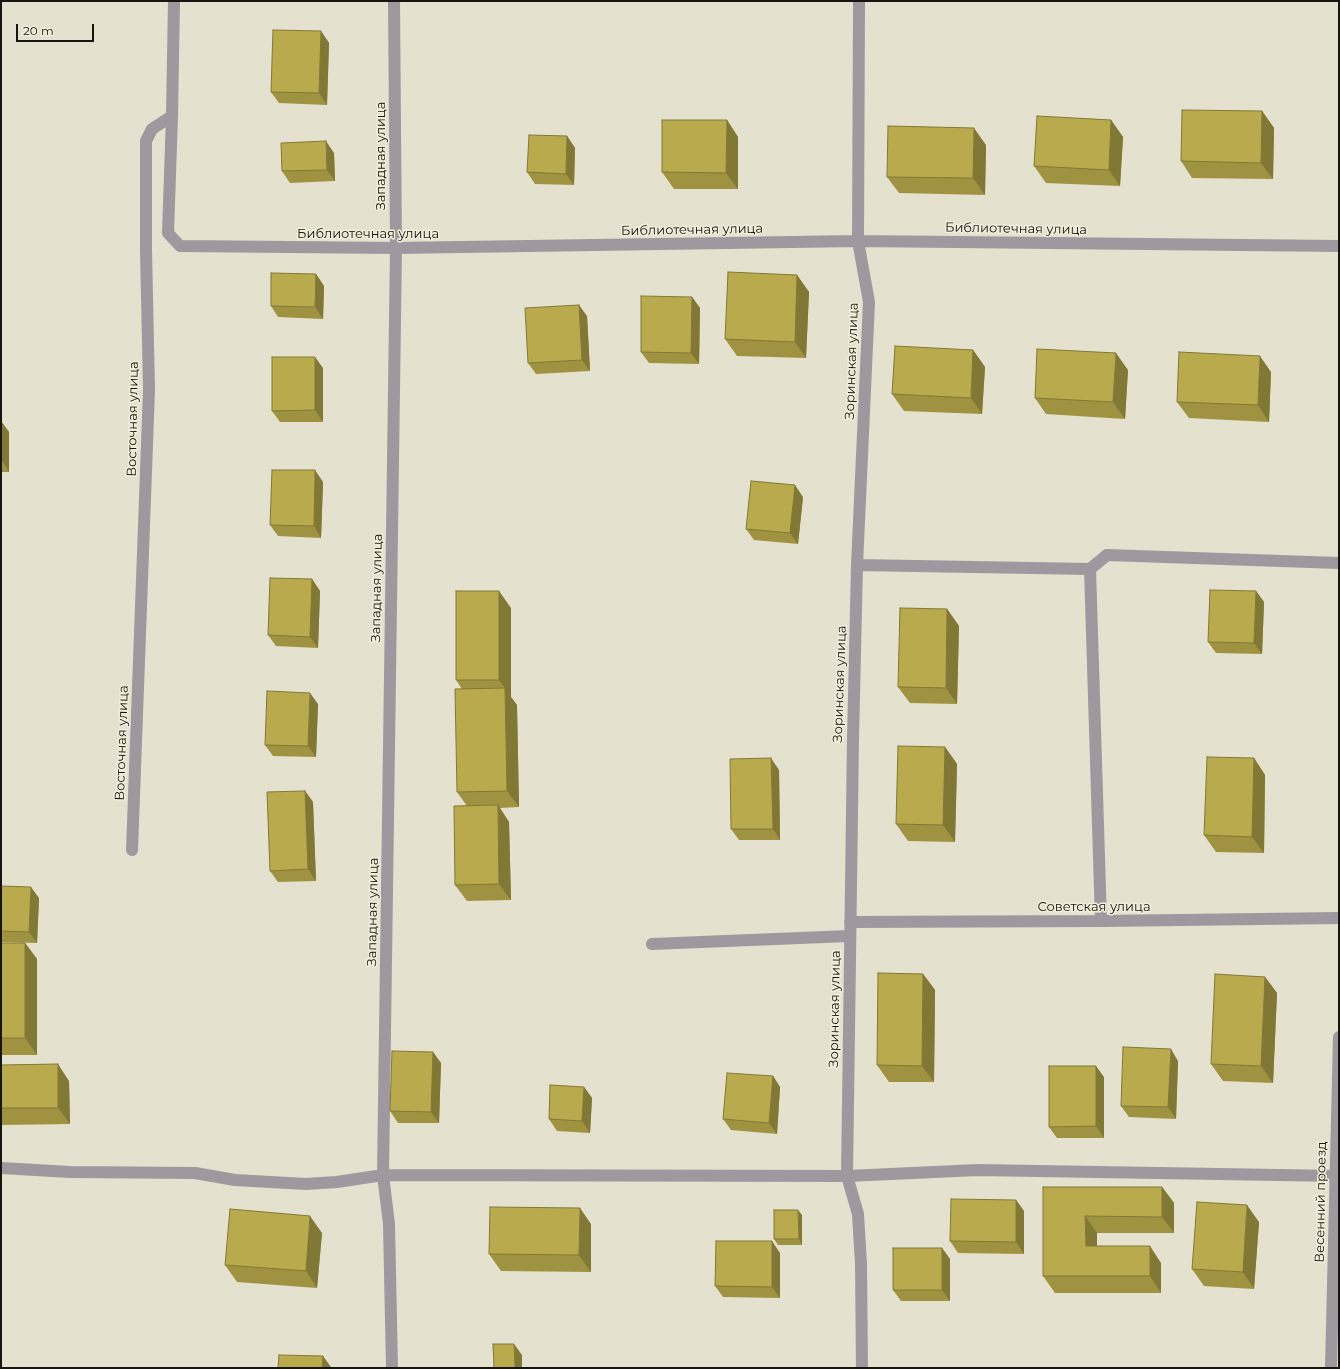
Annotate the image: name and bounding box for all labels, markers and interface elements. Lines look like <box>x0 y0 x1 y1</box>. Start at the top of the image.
scale bar <box>18 16 96 42</box>
text: 20 m <box>23 23 54 38</box>
street label: Западная улица <box>373 102 389 210</box>
street label: Библиотечная улица <box>945 220 1087 238</box>
street label: Библиотечная улица <box>621 221 763 239</box>
street label: Библиотечная улица <box>297 226 439 242</box>
street label: Зоринская улица <box>842 302 862 420</box>
street label: Восточная улица <box>124 361 142 477</box>
street label: Западная улица <box>368 534 386 642</box>
street label: Зоринская улица <box>830 625 850 743</box>
street label: Восточная улица <box>112 685 132 801</box>
street label: Западная улица <box>364 858 382 966</box>
street label: Советская улица <box>1038 899 1150 915</box>
street label: Зоринская улица <box>826 950 844 1068</box>
street label: Весенний проезд <box>1312 1141 1330 1263</box>

